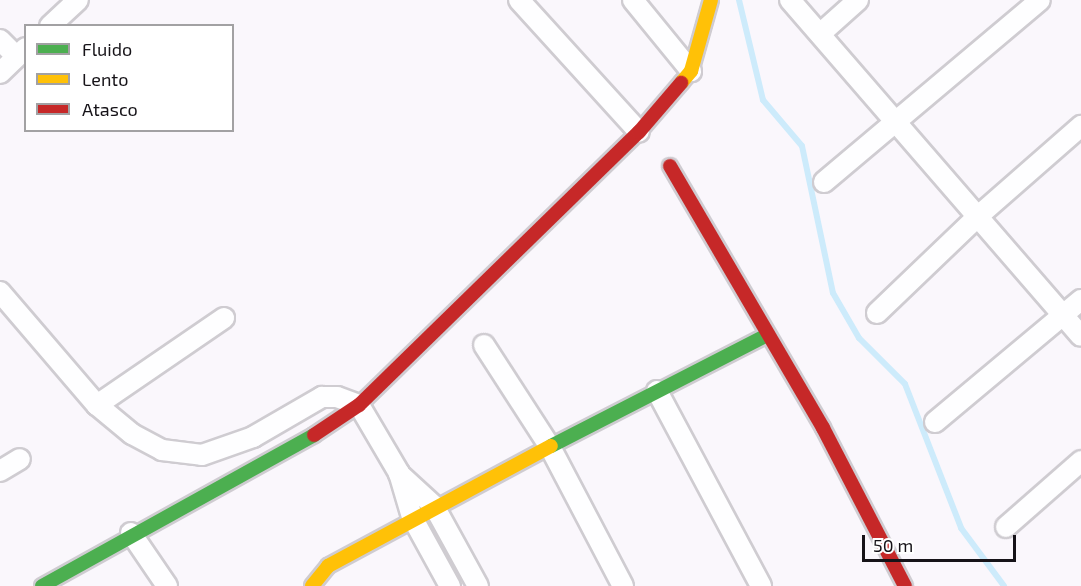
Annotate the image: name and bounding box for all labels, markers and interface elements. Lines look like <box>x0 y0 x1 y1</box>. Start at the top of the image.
legend <box>24 24 234 132</box>
text: Fluido <box>82 38 132 60</box>
text: Lento <box>82 68 128 90</box>
text: Atasco <box>82 98 138 120</box>
scale bar <box>865 523 1020 561</box>
text: 50 m <box>873 534 913 556</box>

